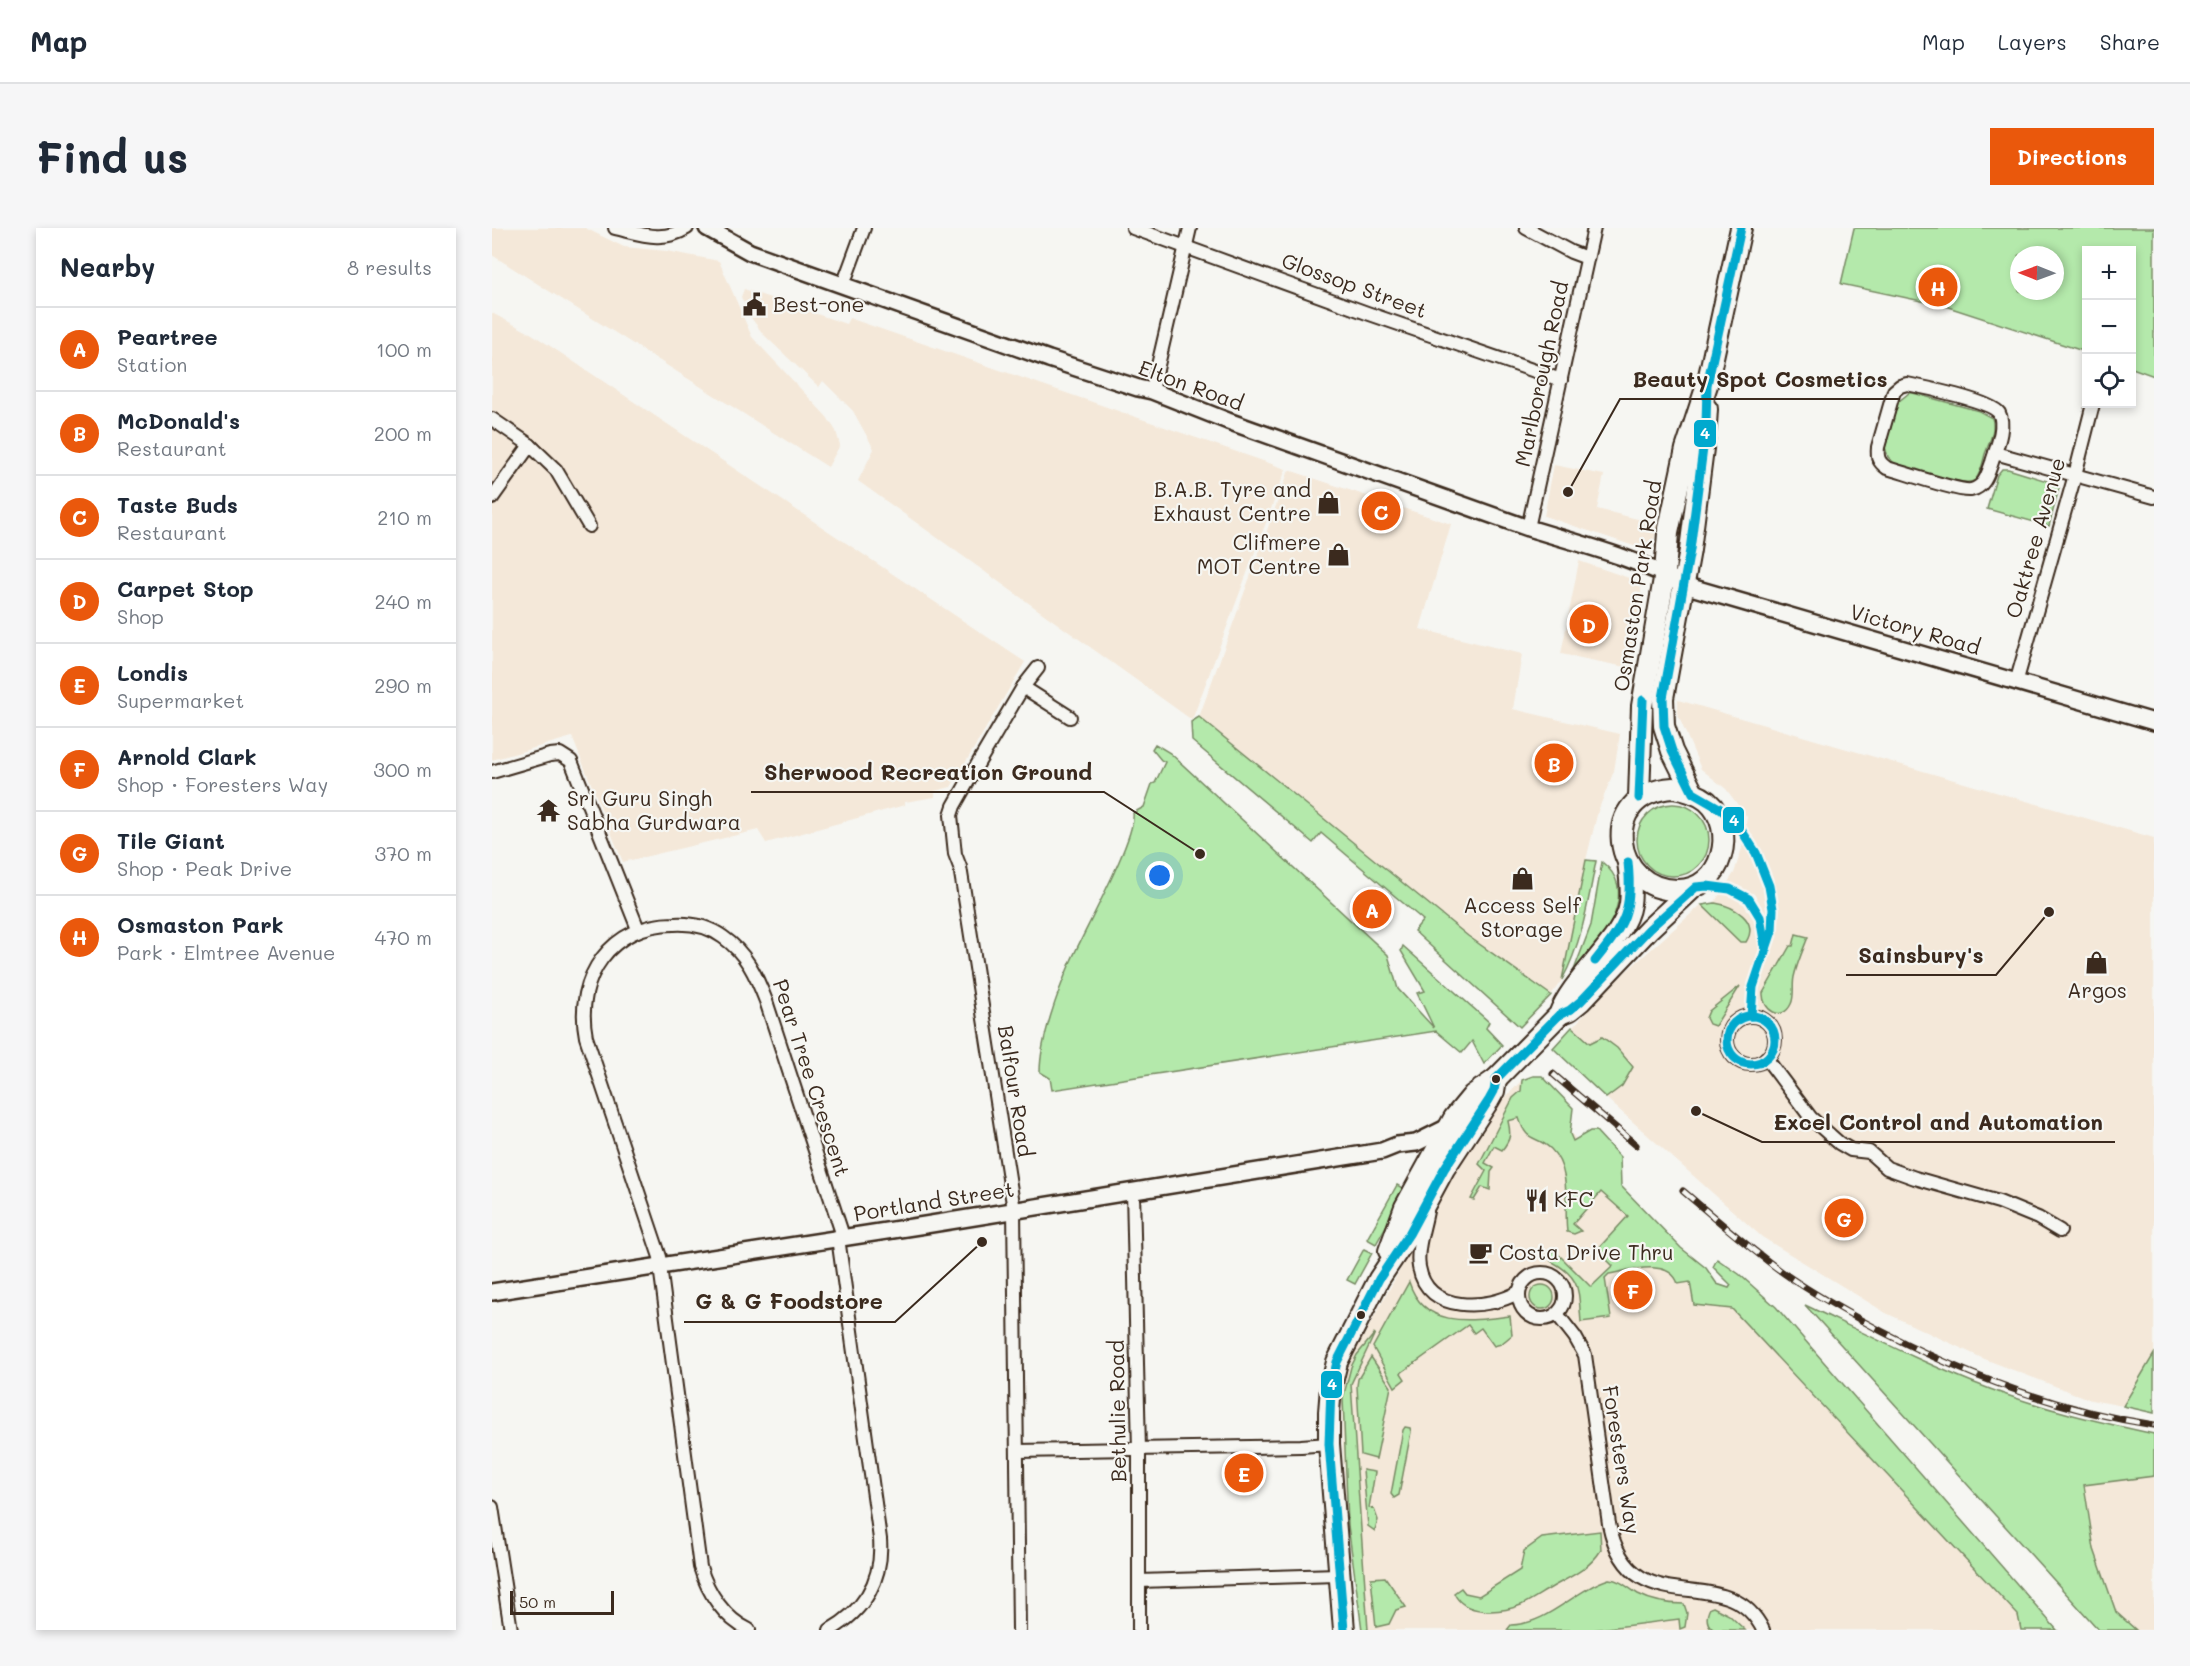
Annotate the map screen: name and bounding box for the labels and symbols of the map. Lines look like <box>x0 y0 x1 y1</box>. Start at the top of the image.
street label: Glossop Street <box>1278 246 1431 323</box>
north arrow <box>2010 246 2064 300</box>
pin: H <box>1918 264 1958 310</box>
street label: Marlborough Road <box>1508 278 1573 469</box>
place label: Best-one <box>773 290 864 317</box>
public building icon: Best-one <box>742 292 768 318</box>
street label: Elton Road <box>1135 353 1248 416</box>
callout: Beauty Spot Cosmetics <box>1620 359 1900 399</box>
text: Beauty Spot Cosmetics <box>1632 364 1888 393</box>
line badge: 4 <box>1693 419 1717 448</box>
text: 4 <box>1700 422 1710 443</box>
street label: Oaktree Avenue <box>1999 454 2070 621</box>
place label: B.A.B. Tyre and Exhaust Centre <box>1153 475 1311 526</box>
street label: Osmaston Park Road <box>1606 478 1667 693</box>
pin: C <box>1362 488 1400 534</box>
shop icon: B.A.B. Tyre and Exhaust Centre <box>1316 489 1342 515</box>
place label: Clifmere MOT Centre <box>1197 528 1321 579</box>
shop icon: Clifmere MOT Centre <box>1326 542 1352 568</box>
street label: Victory Road <box>1847 597 1984 660</box>
pin: D <box>1570 602 1608 646</box>
pin: B <box>1534 740 1574 786</box>
callout: Sherwood Recreation Ground <box>751 752 1104 792</box>
text: Sherwood Recreation Ground <box>764 757 1092 786</box>
place label: Sri Guru Singh Sabha Gurdwara <box>567 784 741 835</box>
temple icon: Sri Guru Singh Sabha Gurdwara <box>536 798 562 824</box>
line badge: 4 <box>1722 806 1745 834</box>
text: 4 <box>1729 809 1739 830</box>
your location <box>1145 861 1174 890</box>
shop icon: Access Self Storage <box>1509 865 1535 891</box>
pin: A <box>1352 886 1392 932</box>
place label: Access Self Storage <box>1463 891 1582 942</box>
callout: Sainsbury's <box>1846 935 1996 975</box>
text: Sainsbury's <box>1858 940 1984 969</box>
shop icon: Argos <box>2084 950 2110 976</box>
street label: Pear Tree Crescent <box>768 975 857 1180</box>
place label: Argos <box>2067 976 2127 1003</box>
street label: Balfour Road <box>993 1023 1040 1159</box>
unlabelled marker <box>1490 1073 1502 1085</box>
callout: Excel Control and Automation <box>1762 1102 2115 1142</box>
text: Excel Control and Automation <box>1773 1107 2103 1136</box>
street label: Portland Street <box>852 1175 1016 1227</box>
place label: KFC <box>1554 1185 1593 1212</box>
restaurant icon: KFC <box>1523 1187 1549 1213</box>
pin: G <box>1824 1196 1864 1240</box>
place label: Costa Drive Thru <box>1499 1238 1674 1265</box>
cafe icon: Costa Drive Thru <box>1468 1240 1494 1266</box>
pin: F <box>1614 1268 1652 1312</box>
callout: G & G Foodstore <box>684 1282 895 1322</box>
text: G & G Foodstore <box>695 1286 883 1315</box>
unlabelled marker <box>1355 1309 1367 1321</box>
street label: Bethulie Road <box>1102 1340 1131 1482</box>
line badge: 4 <box>1320 1370 1343 1399</box>
text: 4 <box>1327 1373 1337 1394</box>
street label: Foresters Way <box>1597 1384 1648 1536</box>
pin: E <box>1224 1450 1263 1496</box>
scale bar <box>510 1588 614 1616</box>

